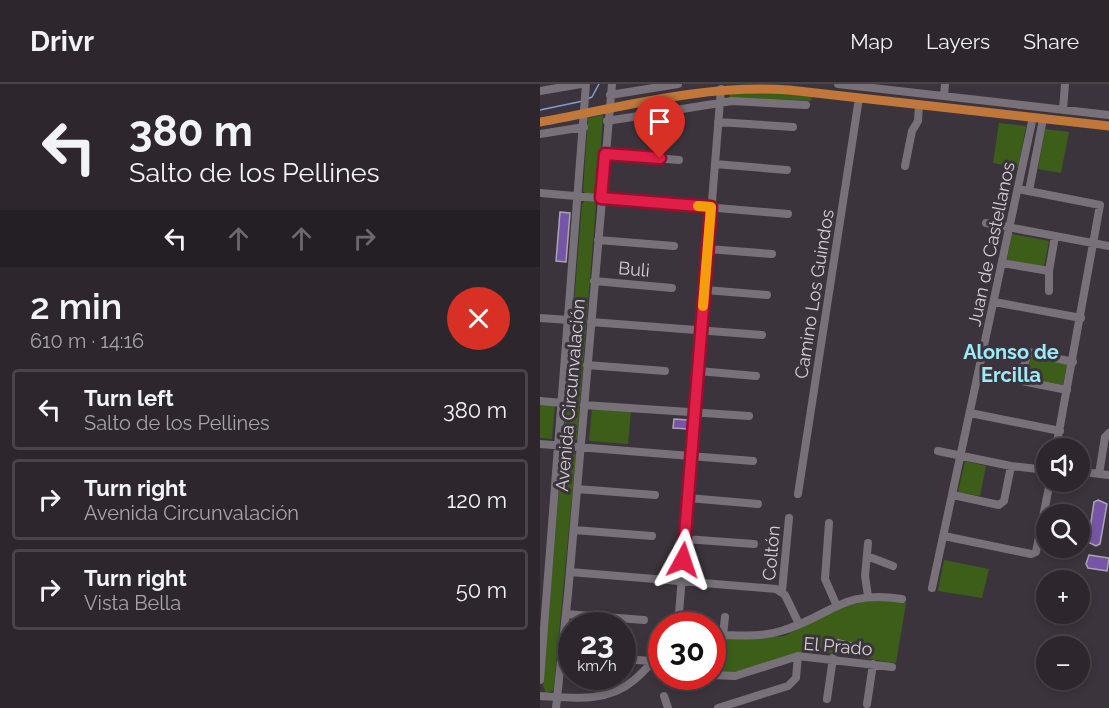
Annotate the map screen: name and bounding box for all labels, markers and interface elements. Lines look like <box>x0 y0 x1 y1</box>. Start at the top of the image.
text: Drivr <box>30 25 94 58</box>
text: Map <box>850 29 893 54</box>
text: Layers <box>926 29 990 54</box>
text: Share <box>1023 29 1079 54</box>
pin <box>634 96 685 158</box>
icon: arrive <box>643 105 676 138</box>
text: 380 m <box>129 107 253 156</box>
icon: left <box>30 108 108 186</box>
text: Salto de los Pellines <box>129 157 380 188</box>
street label: Juan de Castellanos <box>963 160 1019 328</box>
street label: Camino Los Guindos <box>790 207 838 380</box>
icon: left <box>159 222 192 255</box>
icon: ahead <box>222 222 255 255</box>
icon: ahead <box>285 222 318 255</box>
icon: right <box>348 222 381 255</box>
street label: Buli <box>617 257 651 281</box>
text: 2 min <box>30 285 122 327</box>
button: close <box>447 287 510 350</box>
street label: Avenida Circunvalación <box>551 298 589 492</box>
text: 610 m · 14:16 <box>30 329 144 353</box>
district label: Alonso de Ercilla <box>963 340 1059 387</box>
text: Turn left <box>84 385 174 411</box>
icon: left <box>33 393 66 426</box>
text: 380 m <box>443 397 507 423</box>
text: Salto de los Pellines <box>84 411 270 435</box>
map controls <box>1036 438 1090 690</box>
button: sound <box>1036 438 1090 492</box>
text: Turn right <box>84 475 187 501</box>
icon: right <box>33 483 66 516</box>
text: 120 m <box>447 487 507 513</box>
text: Avenida Circunvalación <box>84 501 299 525</box>
button: search <box>1036 504 1090 558</box>
street label: Coltón <box>758 525 784 581</box>
position arrow <box>651 528 715 592</box>
text: Turn right <box>84 565 187 591</box>
button: + <box>1036 570 1090 624</box>
icon: right <box>33 573 66 606</box>
text: 50 m <box>456 577 507 603</box>
text: Vista Bella <box>84 591 181 615</box>
speed limit sign: 30 <box>648 612 726 690</box>
text: 23 <box>580 626 614 661</box>
street label: El Prado <box>803 633 874 659</box>
button: − <box>1036 636 1090 690</box>
text: km/h <box>577 657 617 675</box>

